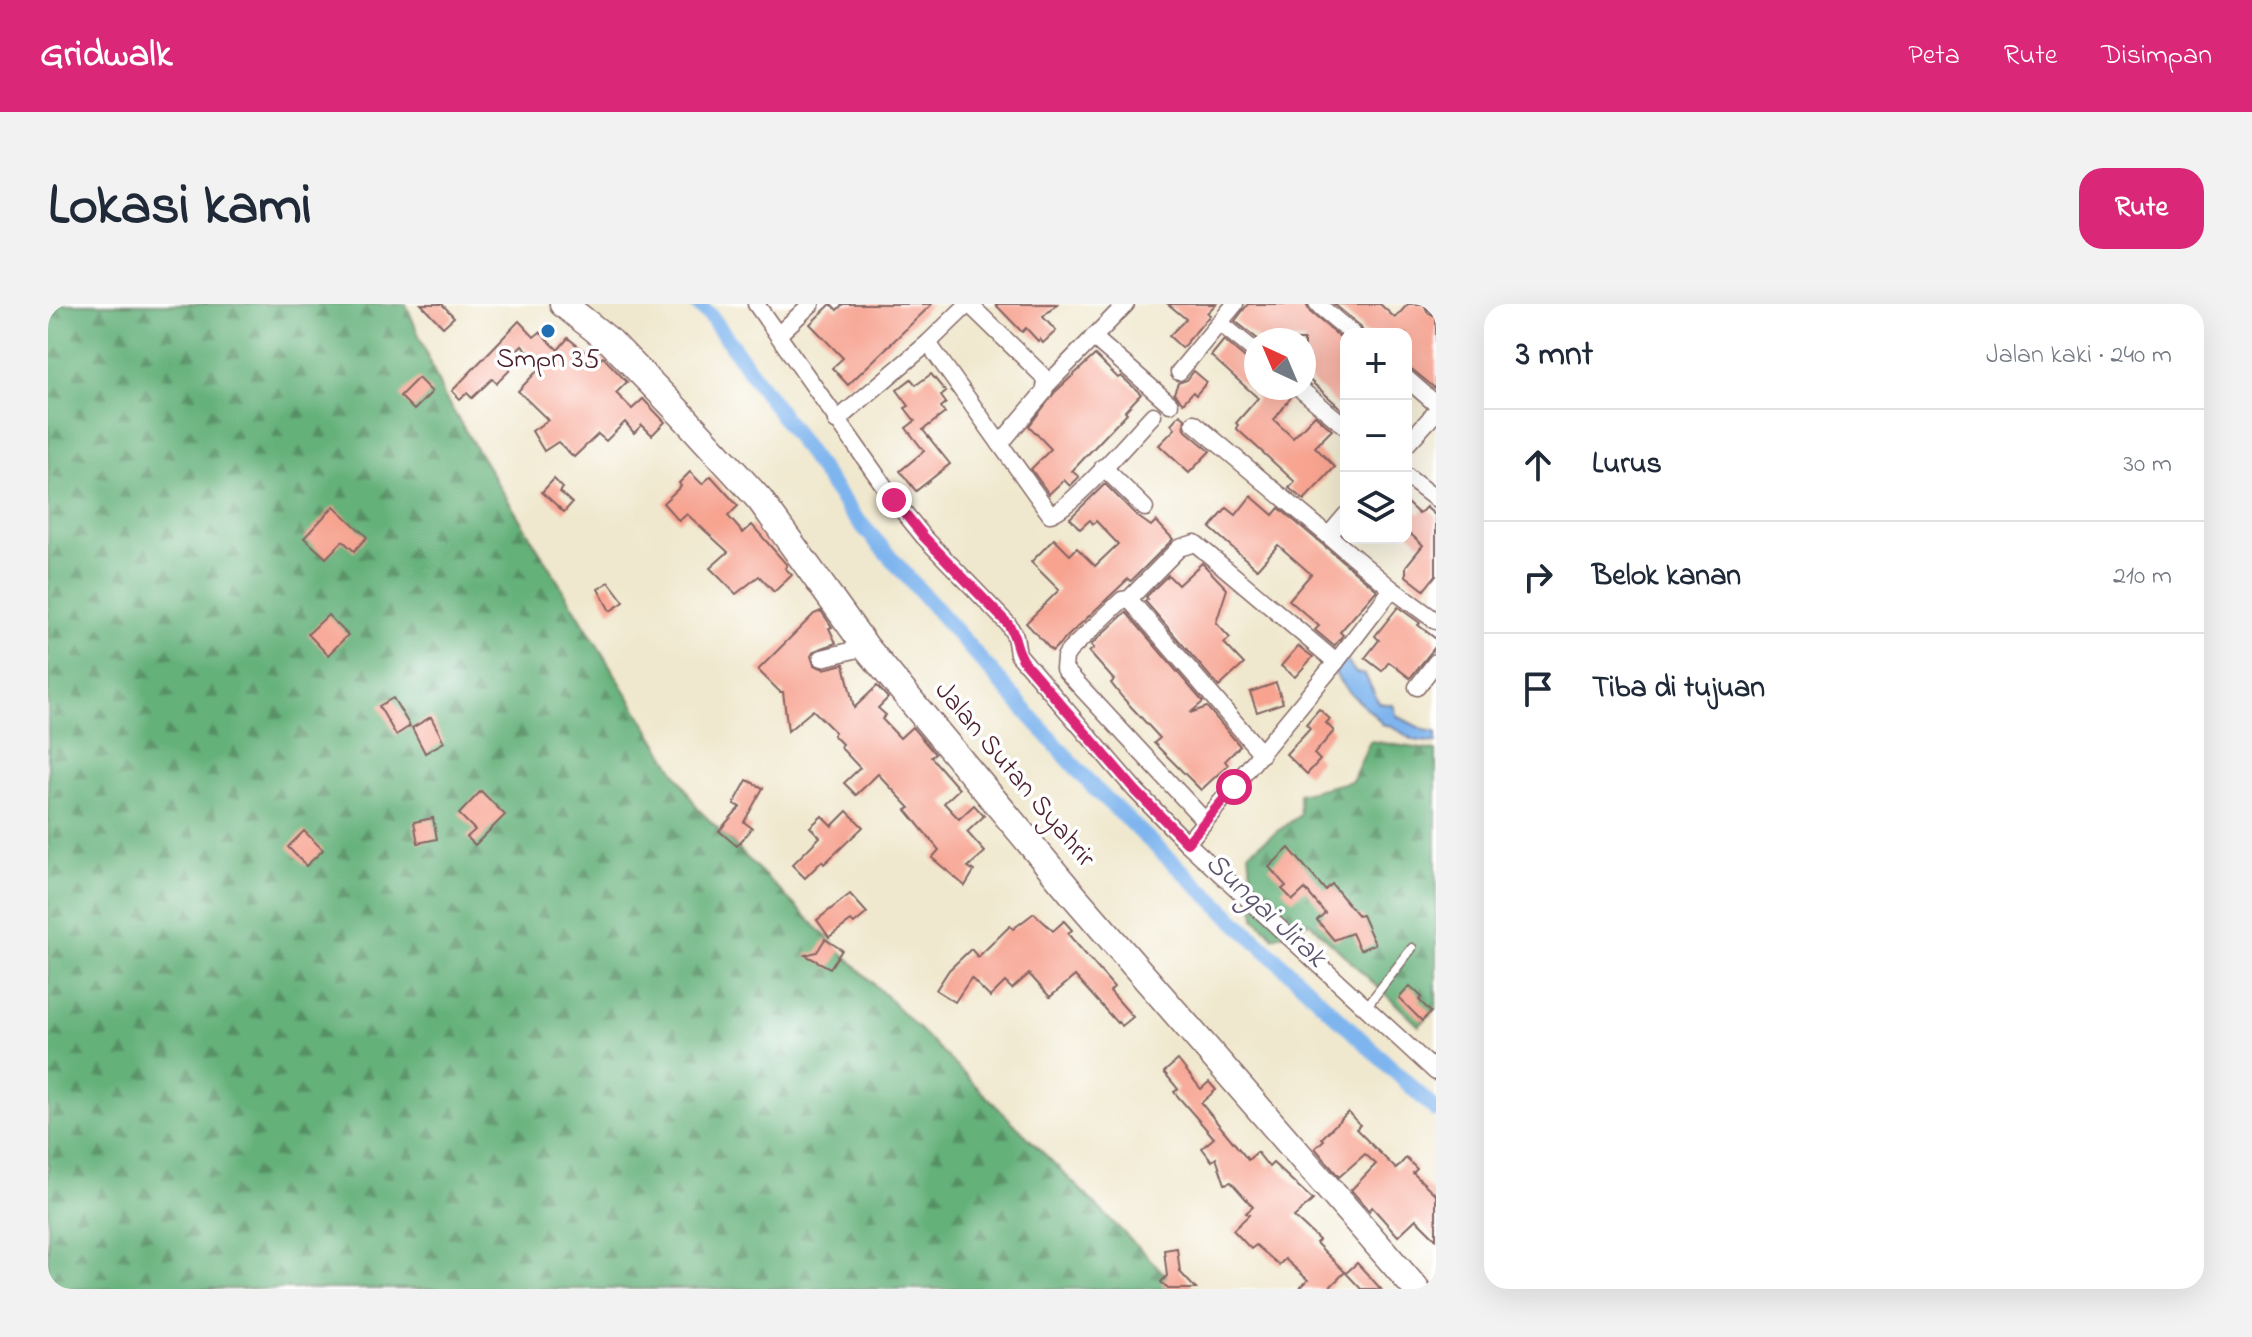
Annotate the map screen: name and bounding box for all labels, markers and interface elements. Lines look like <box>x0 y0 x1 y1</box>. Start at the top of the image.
text: Gridwalk <box>40 28 172 84</box>
text: Peta <box>1908 36 1960 77</box>
text: Rute <box>2004 36 2057 77</box>
text: Disimpan <box>2101 36 2212 77</box>
text: Lokasi kami <box>48 168 312 249</box>
button: Rute <box>2079 168 2204 249</box>
marker: Smpn 35 <box>539 322 557 340</box>
north arrow <box>1244 328 1316 400</box>
map controls <box>1340 328 1412 544</box>
button: + <box>1340 328 1412 400</box>
text: 3 mnt <box>1516 331 1593 381</box>
text: Jalan kaki · 240 m <box>1986 337 2172 375</box>
place label: Smpn 35 <box>496 340 600 381</box>
button: − <box>1340 400 1412 472</box>
icon: ahead <box>1516 443 1560 487</box>
text: Lurus <box>1592 443 1662 487</box>
text: 30 m <box>2123 446 2172 484</box>
button: layers <box>1340 472 1412 544</box>
route end <box>876 482 912 518</box>
icon: right <box>1516 555 1560 599</box>
text: Belok kanan <box>1592 555 1741 599</box>
text: 210 m <box>2113 558 2172 596</box>
icon: arrive <box>1516 667 1560 711</box>
text: Tiba di tujuan <box>1592 667 1765 711</box>
street label: Jalan Sutan Syahrir <box>923 673 1105 878</box>
route start <box>1216 769 1252 805</box>
water label: Sungai Jirak <box>1194 843 1337 980</box>

